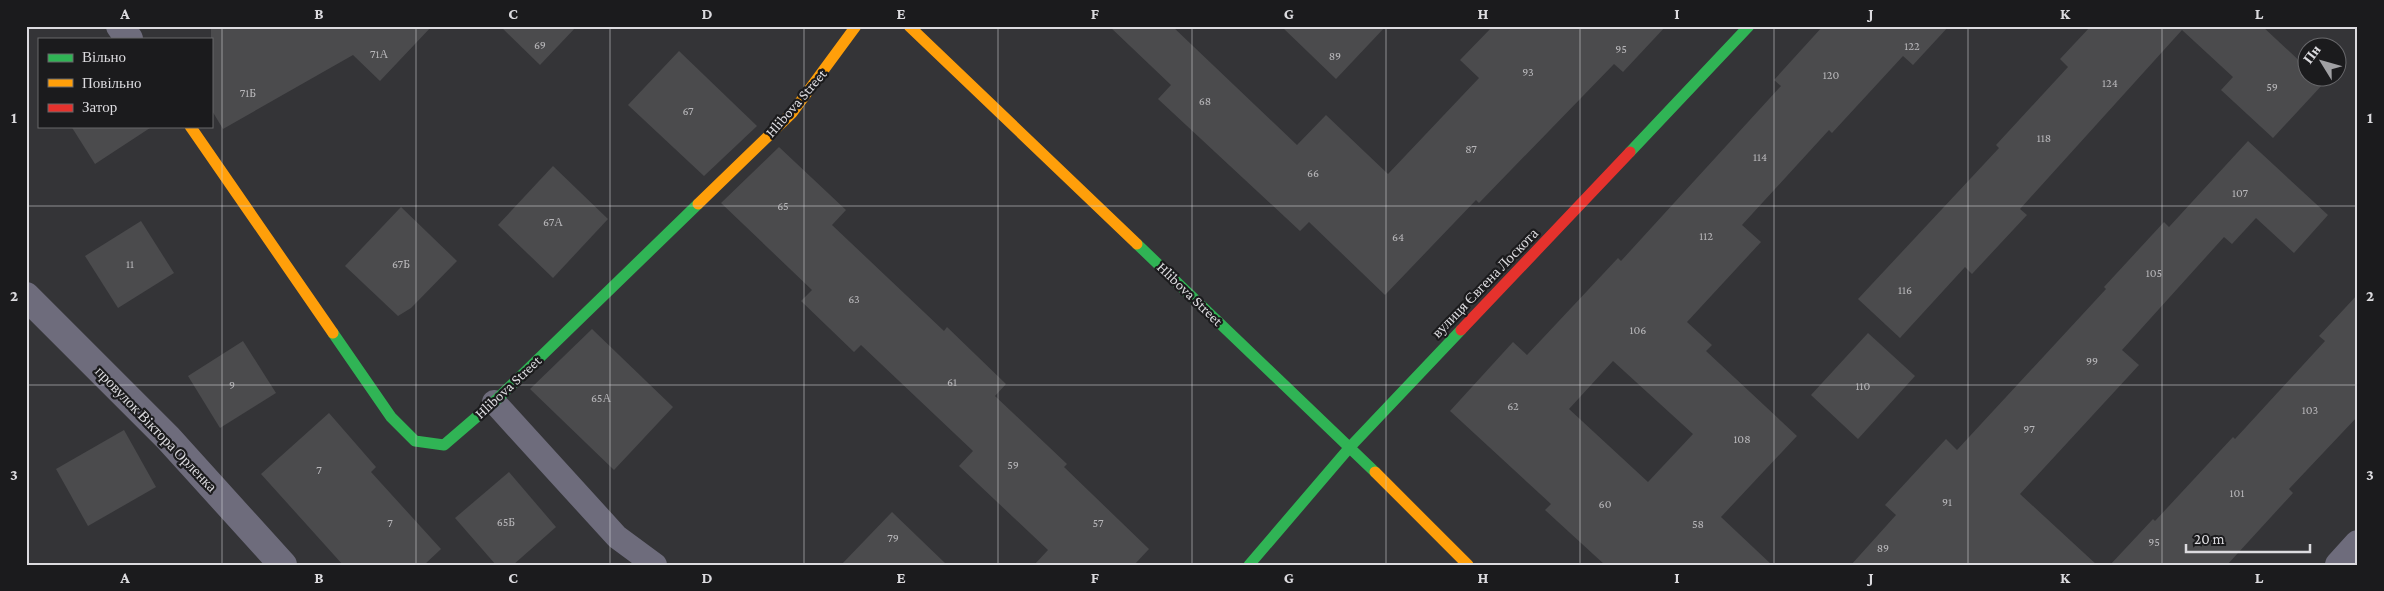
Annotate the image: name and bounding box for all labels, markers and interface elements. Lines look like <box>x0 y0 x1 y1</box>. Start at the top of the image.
text: A <box>119 5 130 22</box>
text: B <box>314 5 324 22</box>
text: C <box>508 5 518 22</box>
text: D <box>701 5 713 22</box>
text: E <box>896 5 906 22</box>
text: F <box>1091 5 1100 22</box>
text: G <box>1284 5 1294 22</box>
text: H <box>1478 5 1489 22</box>
text: I <box>1674 5 1680 22</box>
text: J <box>1866 5 1874 22</box>
text: K <box>2060 5 2071 22</box>
text: L <box>2255 5 2264 22</box>
legend <box>38 38 212 128</box>
house number: 69 <box>534 38 546 52</box>
north arrow <box>2296 38 2346 88</box>
house number: 122 <box>1904 39 1920 53</box>
house number: 95 <box>1615 42 1627 56</box>
text: Пн <box>2300 42 2324 67</box>
house number: 71А <box>370 47 388 61</box>
text: Вільно <box>82 49 126 65</box>
house number: 89 <box>1329 49 1341 63</box>
street label: Hlibova Street <box>762 65 830 140</box>
house number: 93 <box>1522 65 1534 79</box>
house number: 120 <box>1823 68 1839 82</box>
text: Повільно <box>82 75 141 91</box>
house number: 124 <box>2102 76 2118 90</box>
house number: 59 <box>2266 80 2278 94</box>
house number: 71Б <box>240 86 256 100</box>
house number: 68 <box>1199 94 1211 108</box>
text: Затор <box>82 99 117 115</box>
house number: 67 <box>682 104 694 118</box>
text: 1 <box>11 109 17 126</box>
text: 1 <box>2367 109 2373 126</box>
house number: 118 <box>2037 131 2051 145</box>
house number: 87 <box>1465 142 1477 156</box>
house number: 114 <box>1753 150 1767 164</box>
house number: 66 <box>1307 166 1319 180</box>
house number: 107 <box>2232 186 2248 200</box>
house number: 65 <box>777 199 789 213</box>
house number: 67А <box>543 215 563 229</box>
street label: вулиця Євгена Лоскота <box>1429 225 1541 341</box>
house number: 112 <box>1699 229 1713 243</box>
house number: 64 <box>1392 230 1404 244</box>
house number: 11 <box>126 257 134 271</box>
house number: 67Б <box>392 257 410 271</box>
street label: Hlibova Street <box>1154 259 1227 330</box>
house number: 105 <box>2146 266 2162 280</box>
house number: 116 <box>1898 283 1912 297</box>
text: 2 <box>10 287 18 304</box>
text: 2 <box>2366 287 2374 304</box>
house number: 63 <box>848 292 860 306</box>
house number: 106 <box>1630 323 1646 337</box>
street label: Hlibova Street <box>472 352 545 422</box>
house number: 99 <box>2086 354 2098 368</box>
street label: провулок Віктора Орленка <box>92 363 220 495</box>
house number: 61 <box>947 375 957 389</box>
house number: 9 <box>229 378 235 392</box>
house number: 110 <box>1856 379 1871 393</box>
house number: 65А <box>591 391 611 405</box>
house number: 62 <box>1507 399 1519 413</box>
house number: 103 <box>2302 403 2318 417</box>
house number: 97 <box>2023 422 2035 436</box>
house number: 108 <box>1733 432 1751 446</box>
house number: 59 <box>1007 458 1019 472</box>
house number: 7 <box>316 463 322 477</box>
text: 3 <box>10 466 18 483</box>
text: 3 <box>2366 466 2374 483</box>
house number: 101 <box>2230 486 2244 500</box>
house number: 91 <box>1942 495 1952 509</box>
house number: 60 <box>1599 497 1612 511</box>
house number: 65Б <box>497 515 515 529</box>
house number: 7 <box>387 516 393 530</box>
house number: 57 <box>1093 516 1104 530</box>
house number: 58 <box>1692 517 1704 531</box>
scale bar <box>2186 521 2310 553</box>
house number: 79 <box>887 531 899 545</box>
text: 20 m <box>2194 531 2225 547</box>
house number: 95 <box>2148 535 2160 549</box>
house number: 89 <box>1877 541 1889 555</box>
text: A <box>119 569 130 586</box>
text: B <box>314 569 324 586</box>
text: C <box>508 569 518 586</box>
text: D <box>701 569 713 586</box>
text: E <box>896 569 906 586</box>
text: F <box>1091 569 1100 586</box>
text: G <box>1284 569 1294 586</box>
text: H <box>1478 569 1489 586</box>
text: I <box>1674 569 1680 586</box>
text: J <box>1866 569 1874 586</box>
text: K <box>2060 569 2071 586</box>
text: L <box>2255 569 2264 586</box>

